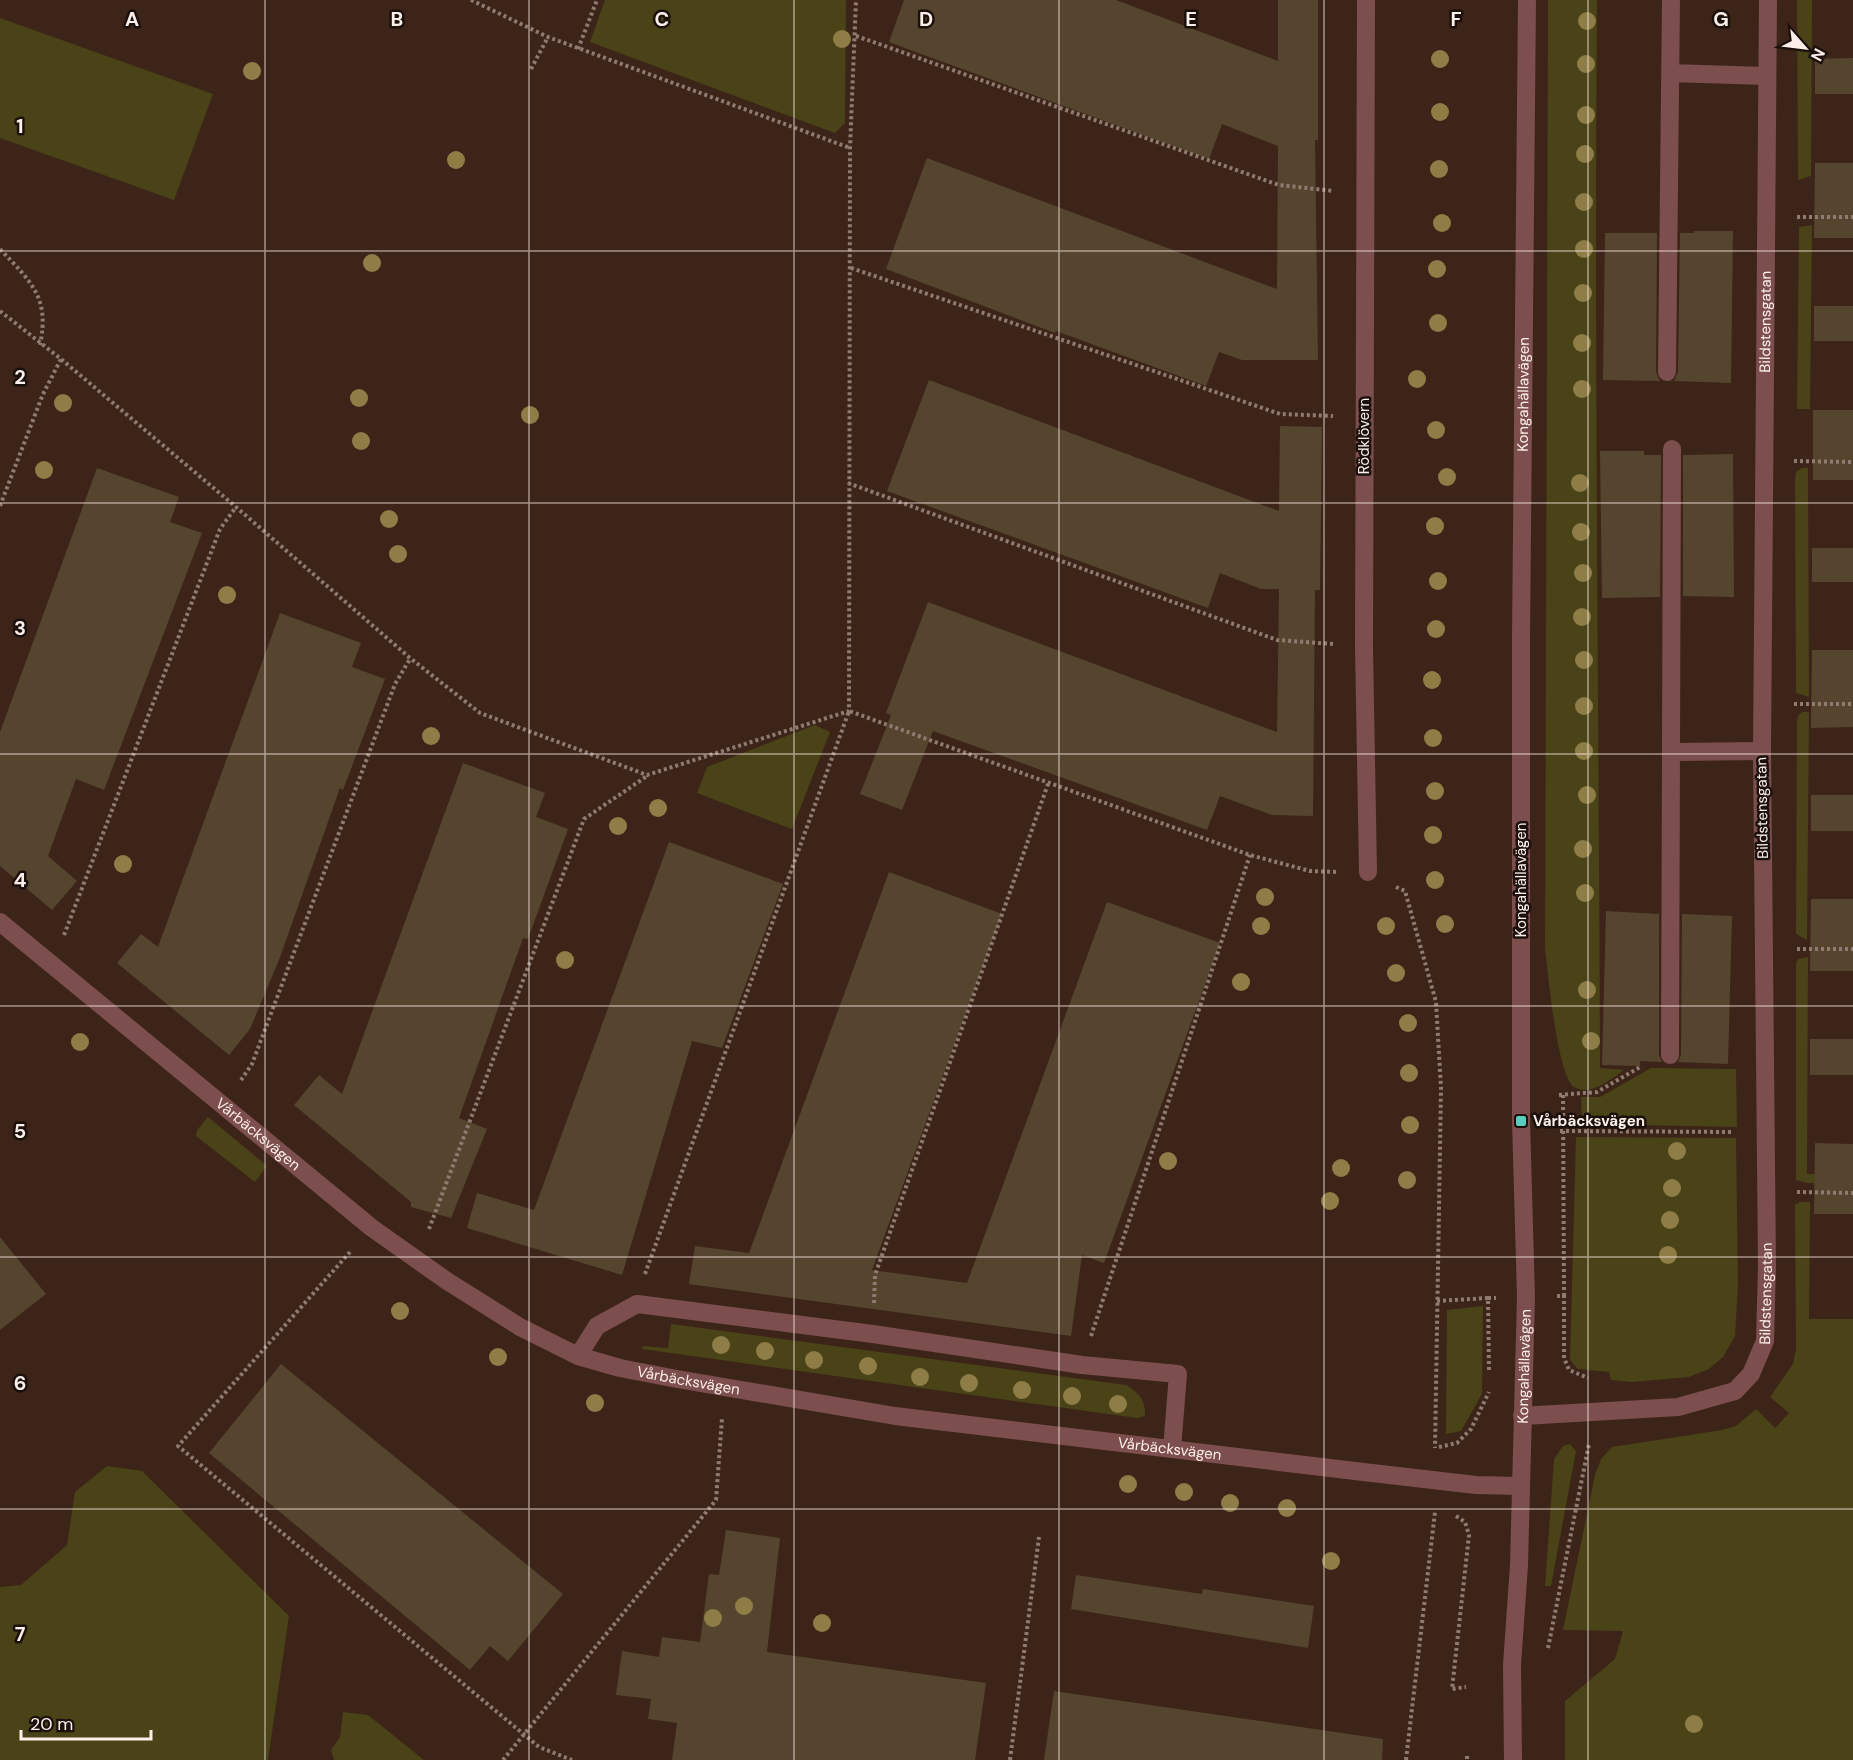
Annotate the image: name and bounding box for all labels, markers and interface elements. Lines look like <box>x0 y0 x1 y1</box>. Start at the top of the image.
text: A <box>125 6 139 32</box>
text: B <box>391 6 403 32</box>
text: C <box>655 6 669 32</box>
text: D <box>919 6 933 32</box>
text: E <box>1185 6 1197 32</box>
text: F <box>1450 6 1462 32</box>
text: G <box>1713 6 1729 32</box>
north arrow <box>1775 18 1835 78</box>
text: N <box>1806 45 1830 65</box>
text: 1 <box>16 113 24 139</box>
street label: Bildstensgatan <box>1755 271 1776 373</box>
street label: Kongahällavägen <box>1513 337 1534 452</box>
text: 2 <box>14 364 26 390</box>
street label: Rödklövern <box>1354 398 1374 474</box>
text: 3 <box>14 615 26 641</box>
street label: Bildstensgatan <box>1751 757 1773 859</box>
street label: Kongahällavägen <box>1511 823 1531 937</box>
text: 4 <box>14 867 27 893</box>
street label: Vårbäcksvägen <box>211 1093 305 1175</box>
place label: Vårbäcksvägen <box>1533 1111 1645 1131</box>
marker: Vårbäcksvägen <box>1514 1114 1528 1128</box>
text: 5 <box>14 1118 26 1144</box>
street label: Bildstensgatan <box>1755 1243 1777 1345</box>
street label: Kongahällavägen <box>1513 1309 1536 1424</box>
street label: Vårbäcksvägen <box>635 1361 742 1400</box>
text: 6 <box>14 1370 26 1396</box>
street label: Vårbäcksvägen <box>1117 1433 1223 1465</box>
text: 7 <box>15 1621 26 1647</box>
scale bar <box>21 1703 152 1741</box>
text: 20 m <box>30 1712 73 1736</box>

